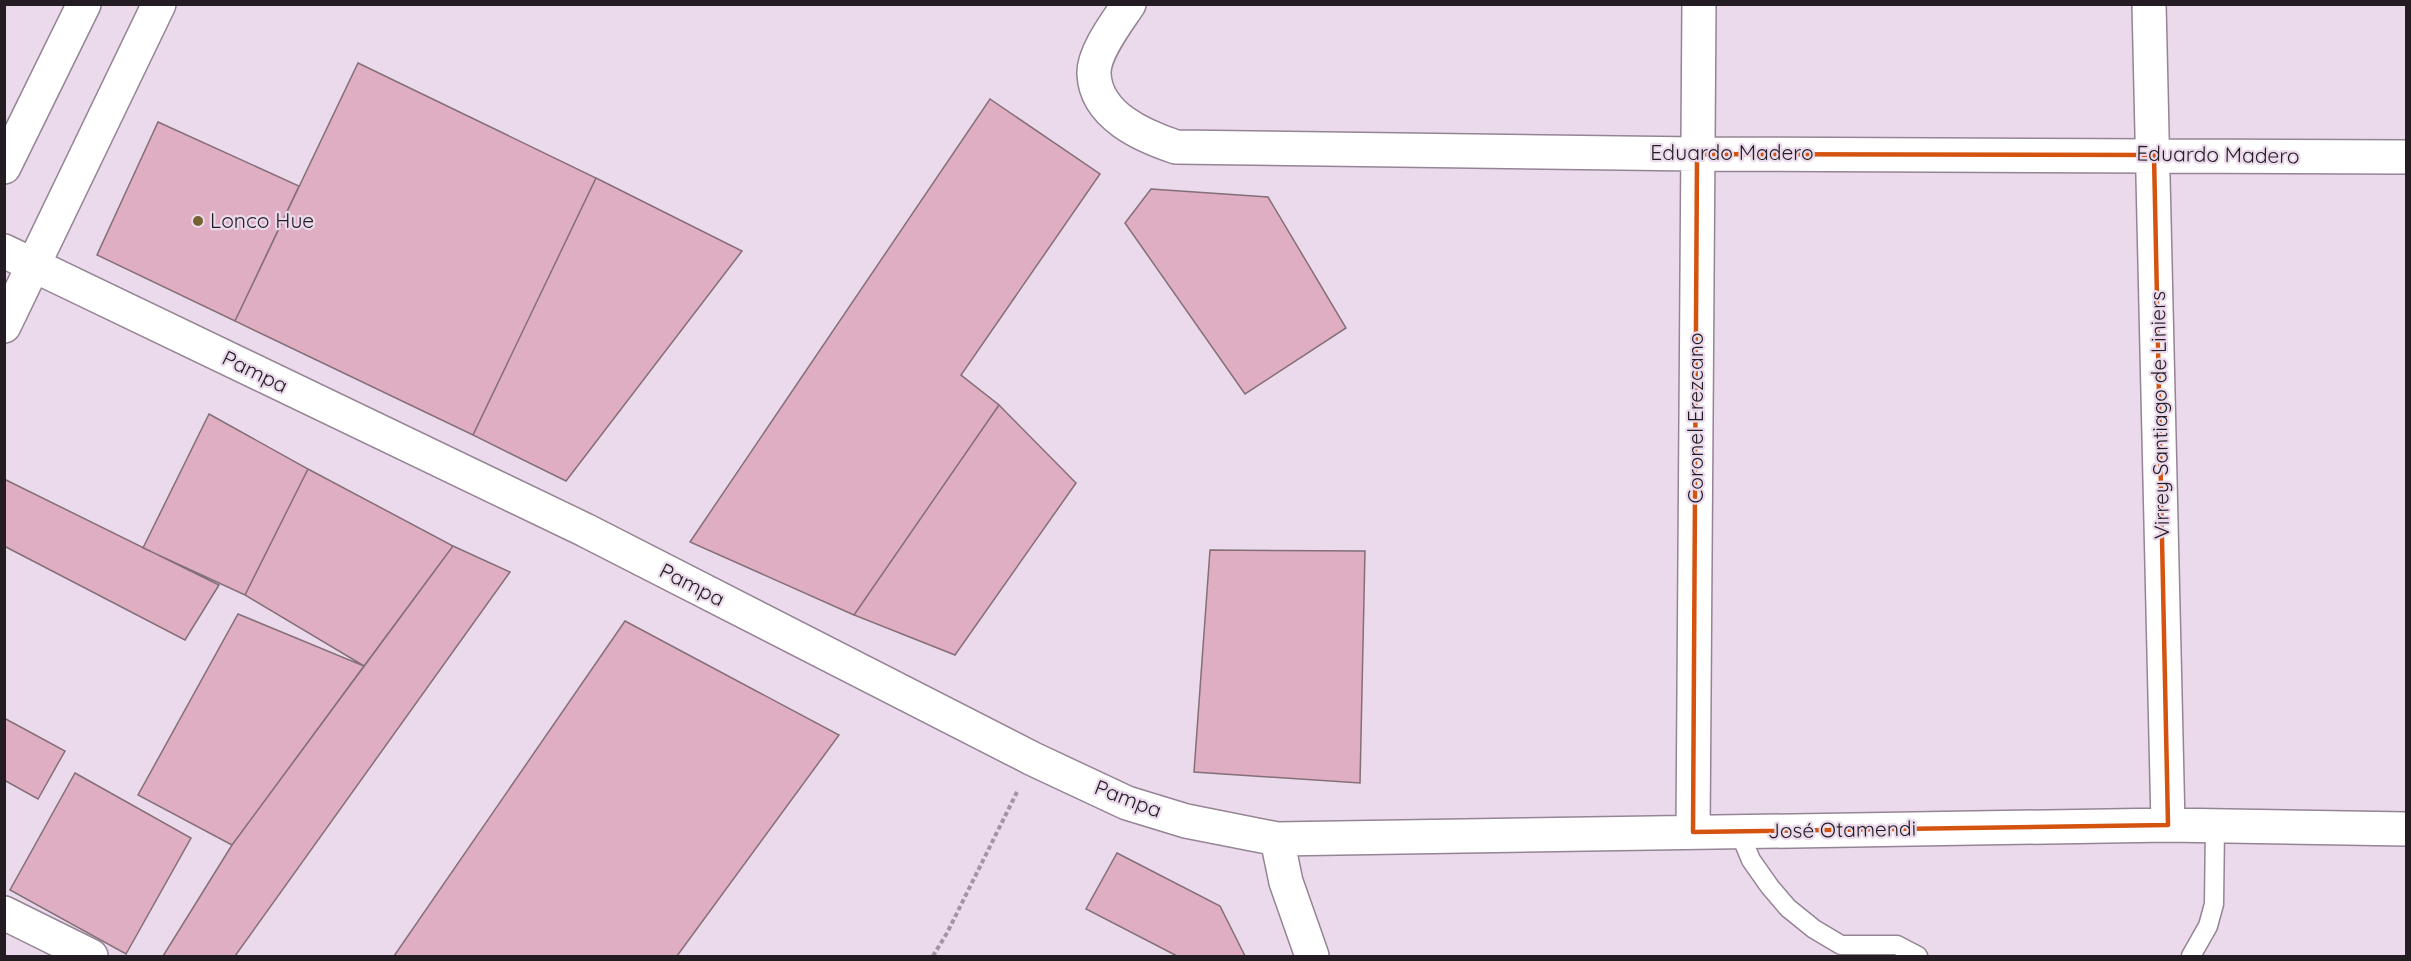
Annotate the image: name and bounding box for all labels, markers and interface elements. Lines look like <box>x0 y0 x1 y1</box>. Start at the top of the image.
street label: Eduardo Madero <box>1650 139 1814 165</box>
street label: Eduardo Madero <box>2136 140 2300 168</box>
place label: Lonco Hue <box>210 207 314 233</box>
marker: Lonco Hue <box>191 214 205 228</box>
street label: Virrey Santiago de Liniers <box>2144 291 2174 539</box>
street label: Coronel Erezcano <box>1682 333 1708 503</box>
street label: Pampa <box>218 344 292 398</box>
street label: Pampa <box>655 557 729 612</box>
street label: Pampa <box>1091 773 1166 823</box>
street label: José Otamendi <box>1768 815 1916 843</box>

